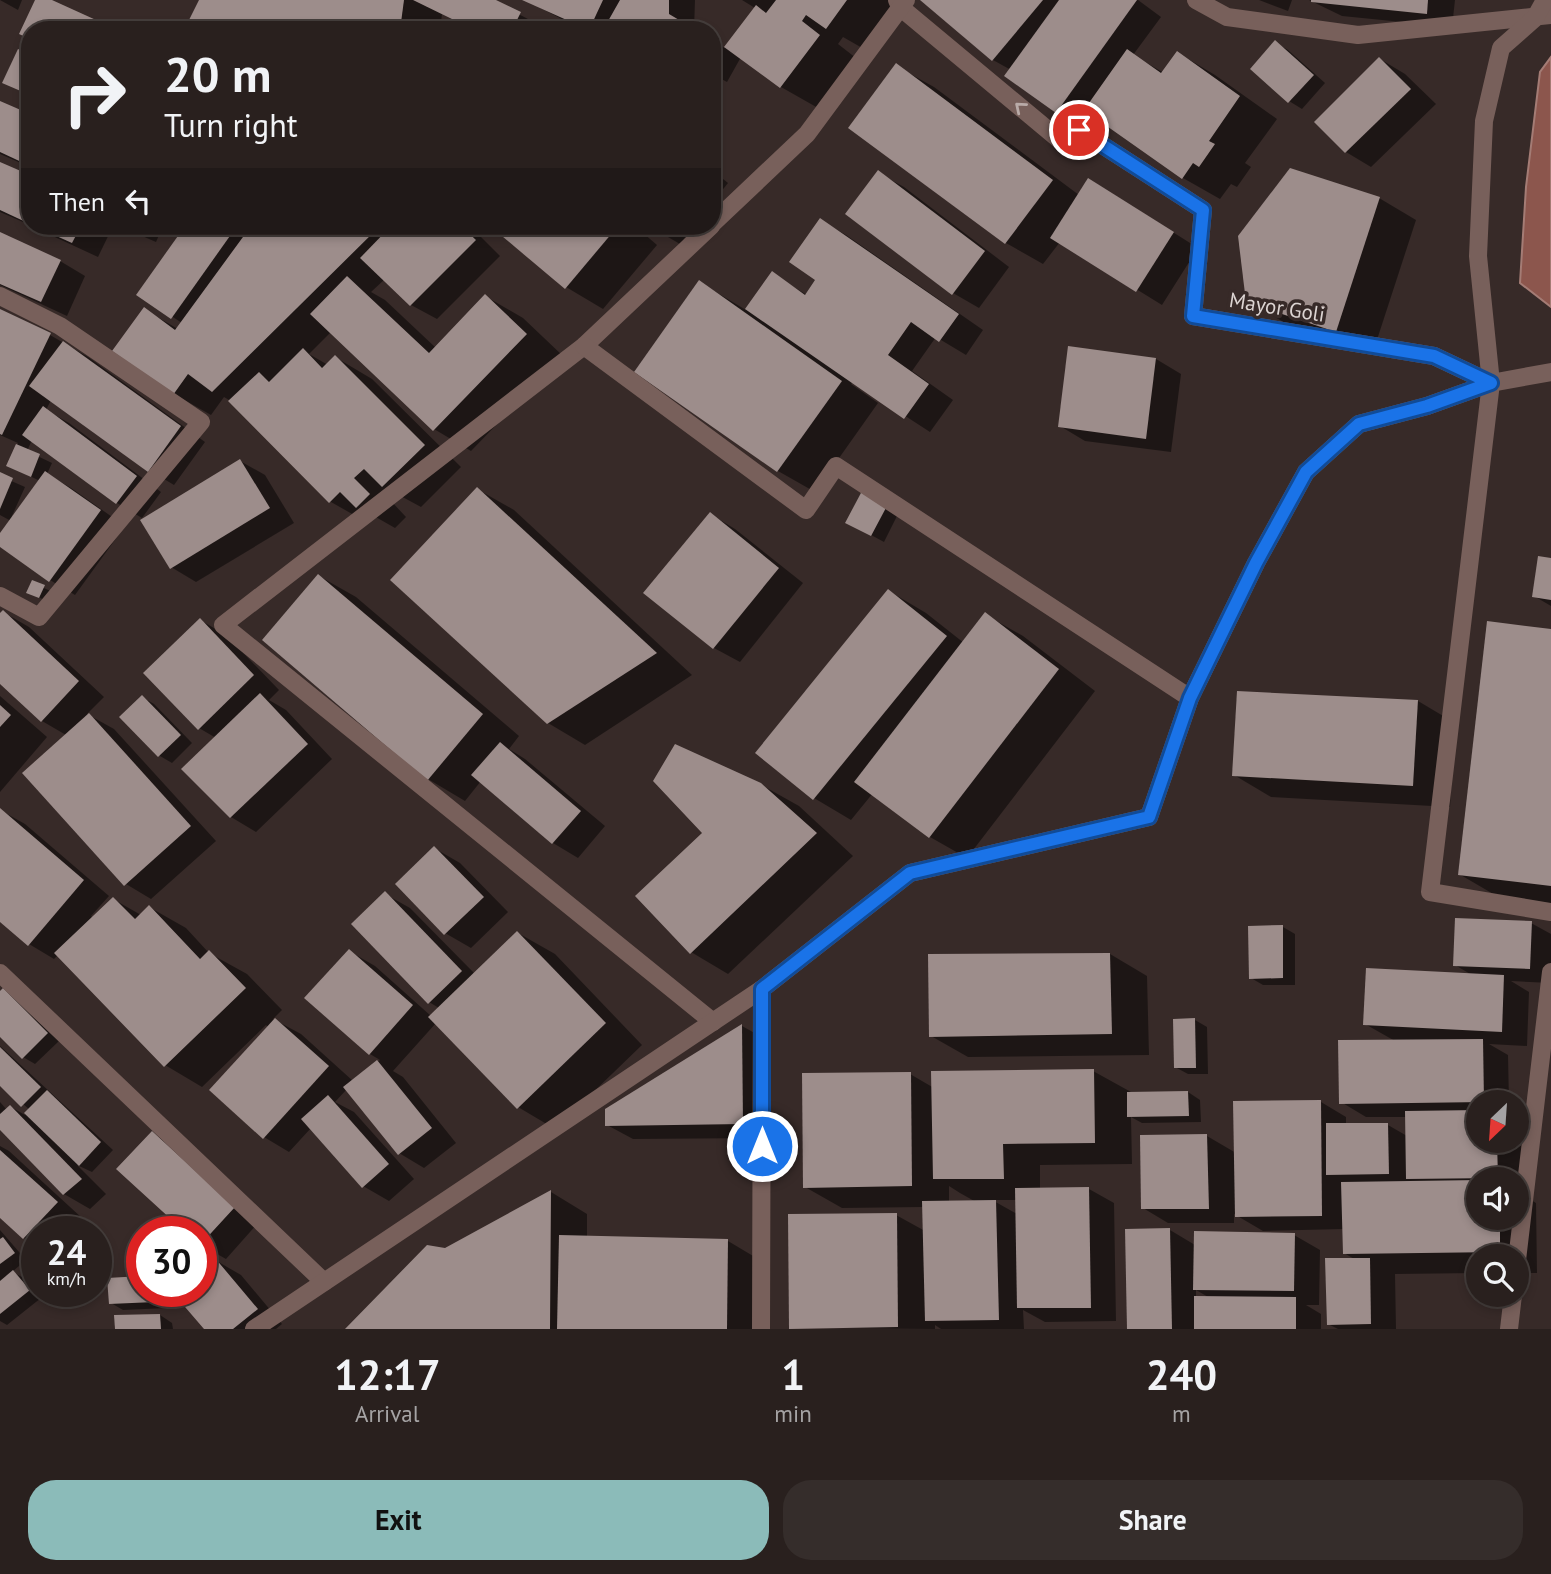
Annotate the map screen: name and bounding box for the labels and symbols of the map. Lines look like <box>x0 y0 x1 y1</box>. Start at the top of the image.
pin <box>1049 100 1109 160</box>
one-way arrow <box>1015 103 1028 115</box>
street label: Mayor Goli <box>1227 286 1327 328</box>
north arrow <box>1466 1090 1530 1153</box>
position arrow <box>725 1109 799 1183</box>
speed limit sign: 30 <box>126 1216 217 1307</box>

